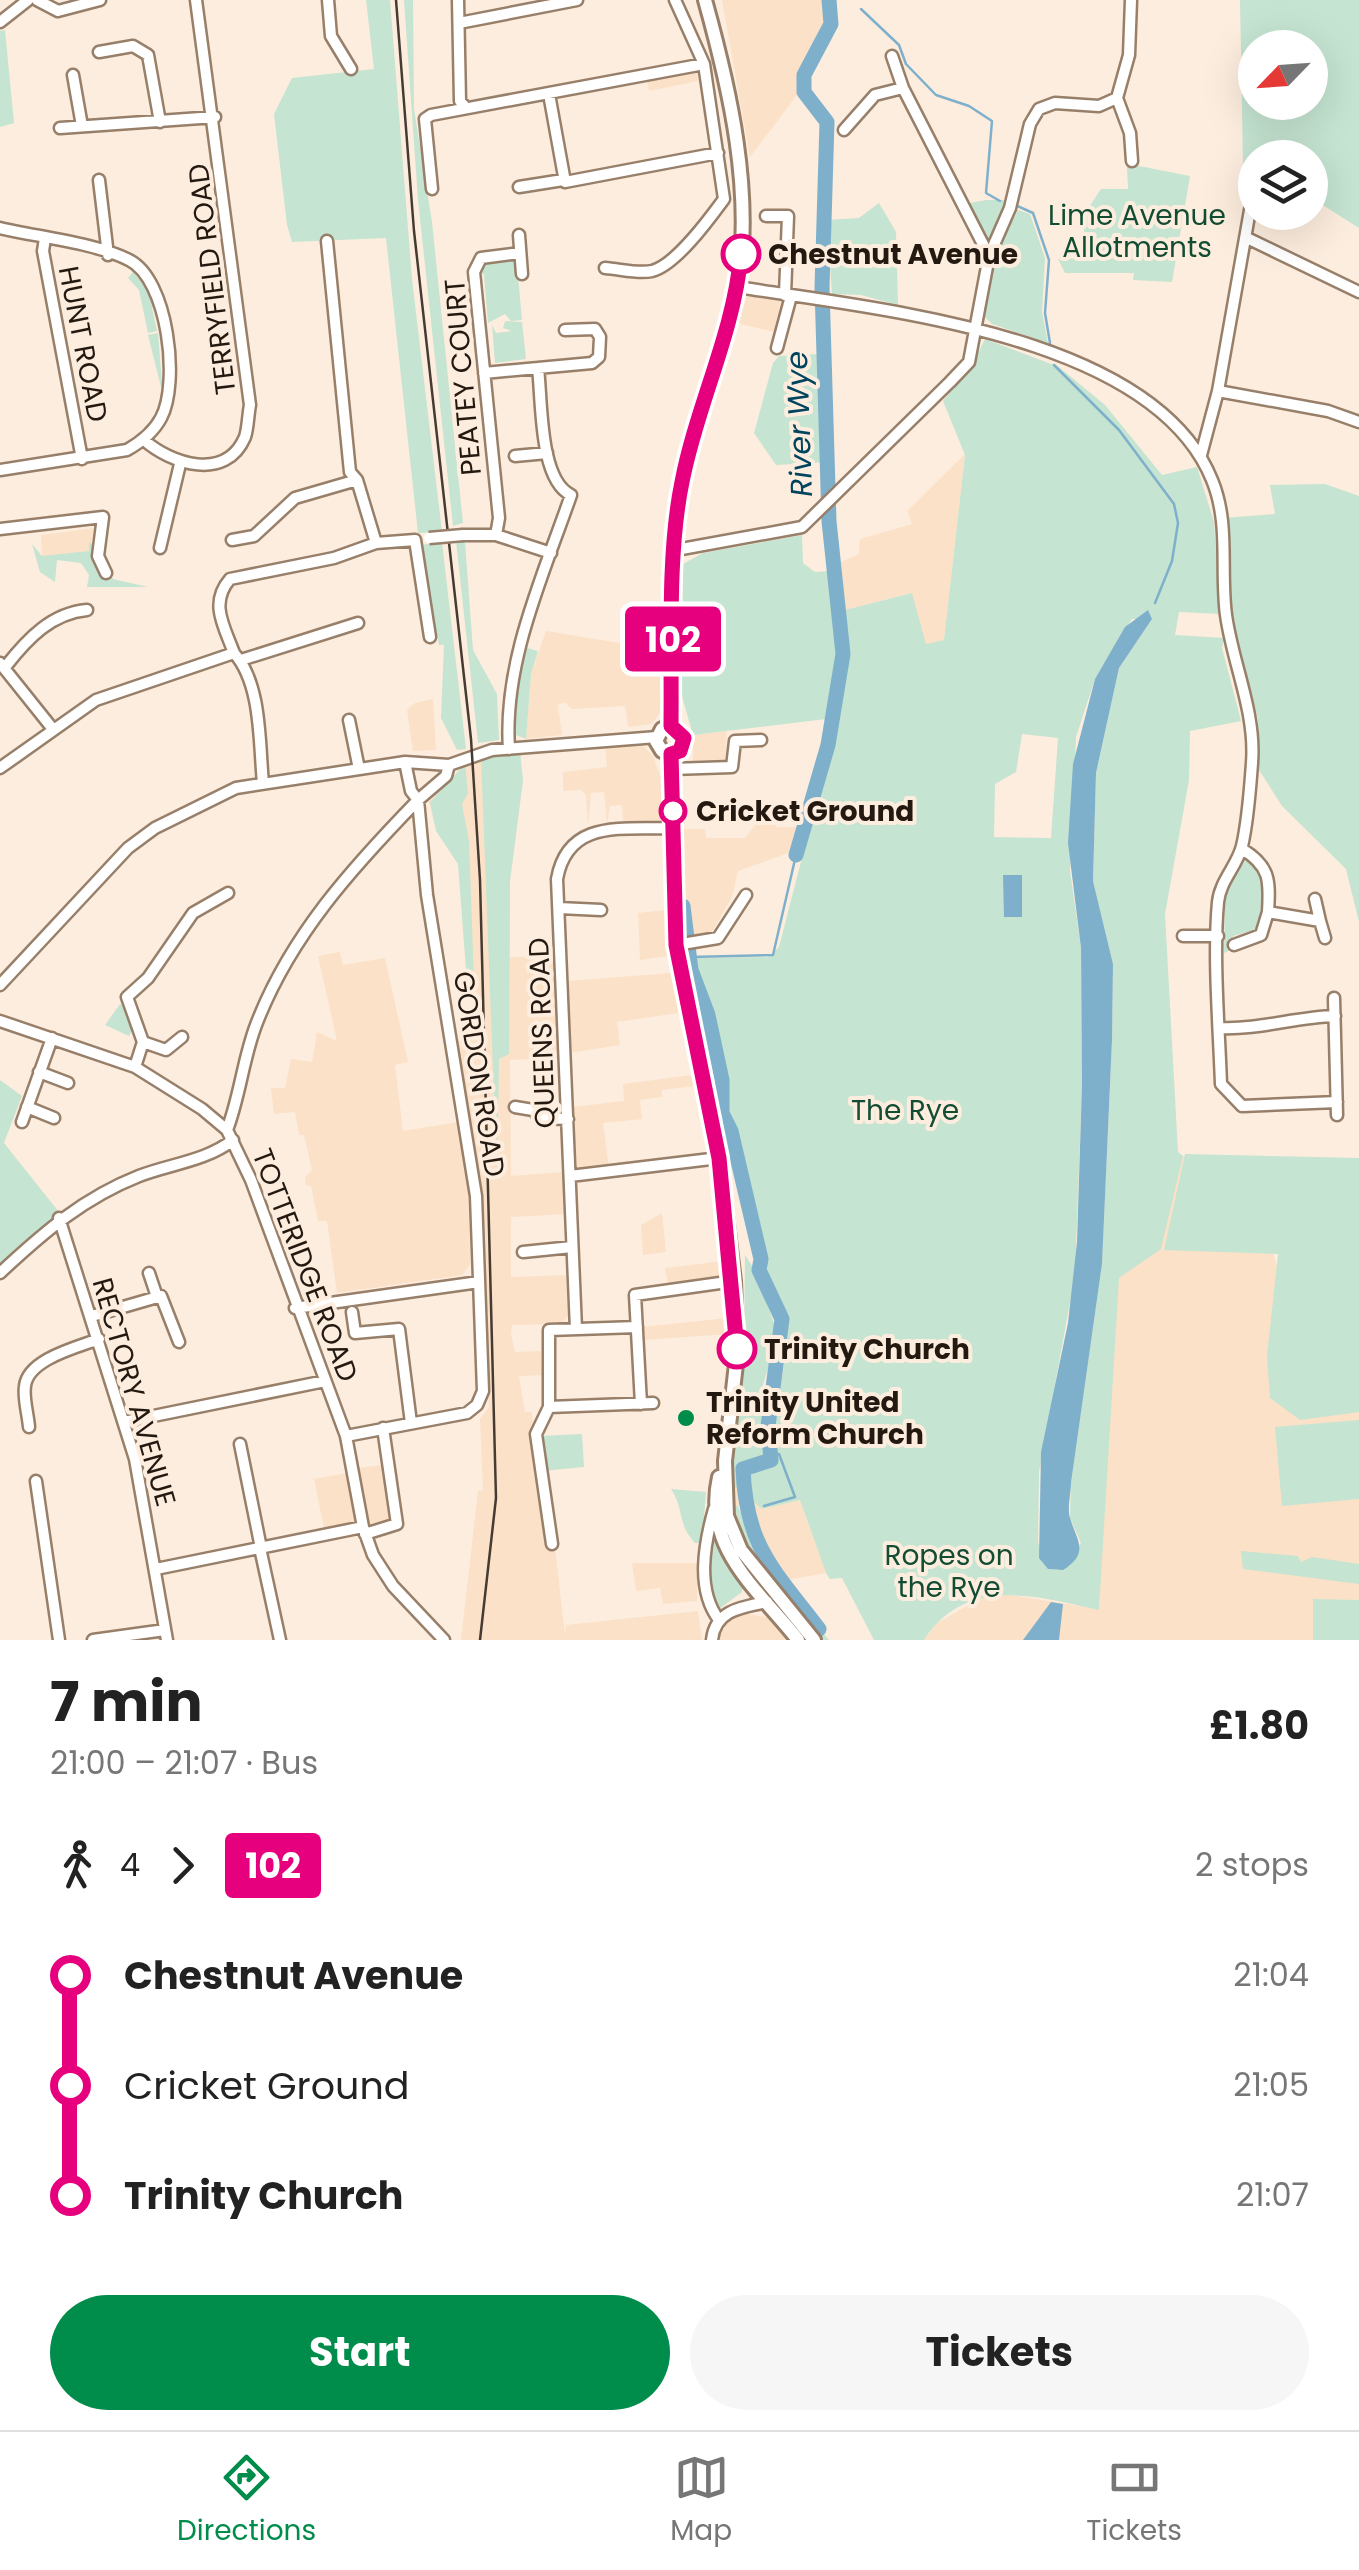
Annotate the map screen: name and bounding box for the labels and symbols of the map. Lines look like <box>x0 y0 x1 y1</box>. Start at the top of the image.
north arrow <box>1238 30 1328 120</box>
street label: TERRYFIELD ROAD <box>178 161 246 397</box>
park label: Lime Avenue Allotments <box>1048 196 1226 267</box>
marker: Chestnut Avenue <box>722 235 760 273</box>
place label: Chestnut Avenue <box>768 235 1018 274</box>
street label: HUNT ROAD <box>49 263 117 425</box>
street label: PEATEY COURT <box>435 277 491 477</box>
water label: River Wye <box>775 350 823 498</box>
line badge: 102 <box>616 606 730 672</box>
place label: Cricket Ground <box>696 792 914 831</box>
marker: Cricket Ground <box>660 798 686 824</box>
street label: QUEENS ROAD <box>519 937 565 1129</box>
street label: GORDON ROAD <box>444 968 514 1180</box>
park label: The Rye <box>851 1091 959 1130</box>
street label: TOTTERIDGE ROAD <box>243 1143 367 1387</box>
street label: RECTORY AVENUE <box>83 1273 185 1511</box>
marker: Trinity Church <box>718 1330 756 1368</box>
place label: Trinity Church <box>764 1330 970 1369</box>
place label: Trinity United Reform Church <box>706 1383 924 1454</box>
marker: Trinity United Reform Church <box>675 1407 697 1429</box>
park label: Ropes on the Rye <box>884 1536 1014 1607</box>

